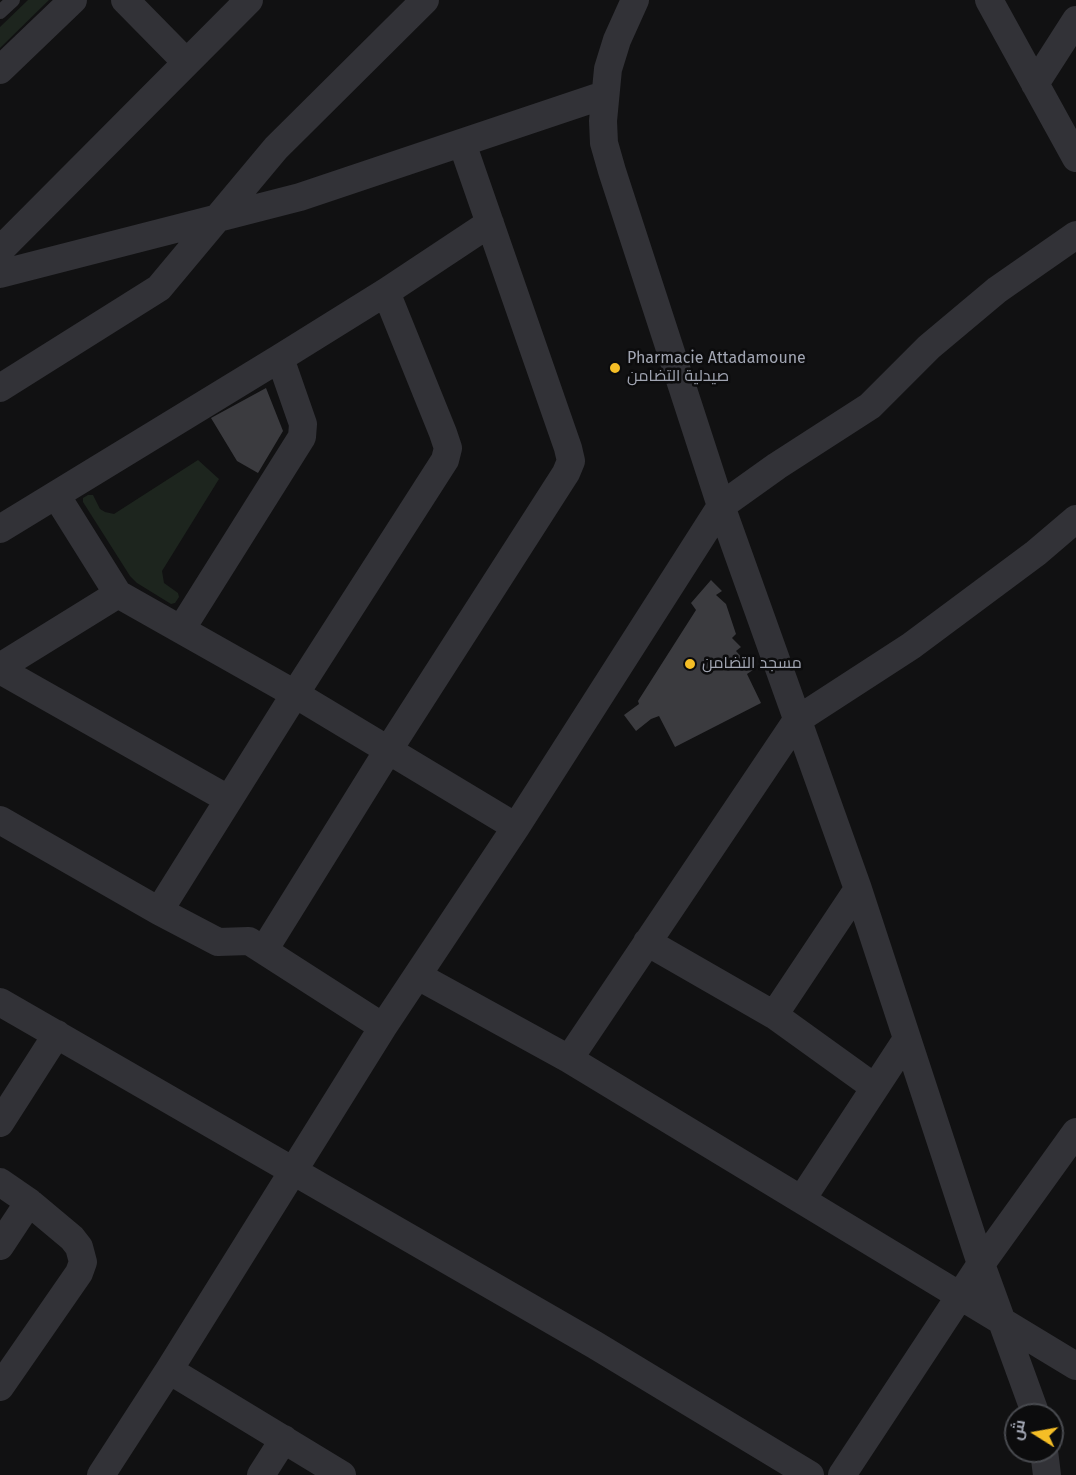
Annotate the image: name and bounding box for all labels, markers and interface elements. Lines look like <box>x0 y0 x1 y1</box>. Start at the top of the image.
place label: Pharmacie Attadamoune صيدلية التضامن <box>627 349 806 387</box>
marker: Pharmacie Attadamoune صيدلية التضامن <box>608 361 622 375</box>
place label: مسجد التضامن <box>702 654 802 674</box>
marker: مسجد التضامن <box>683 657 697 671</box>
north arrow <box>1004 1403 1064 1463</box>
text: ش <box>1007 1418 1029 1442</box>

